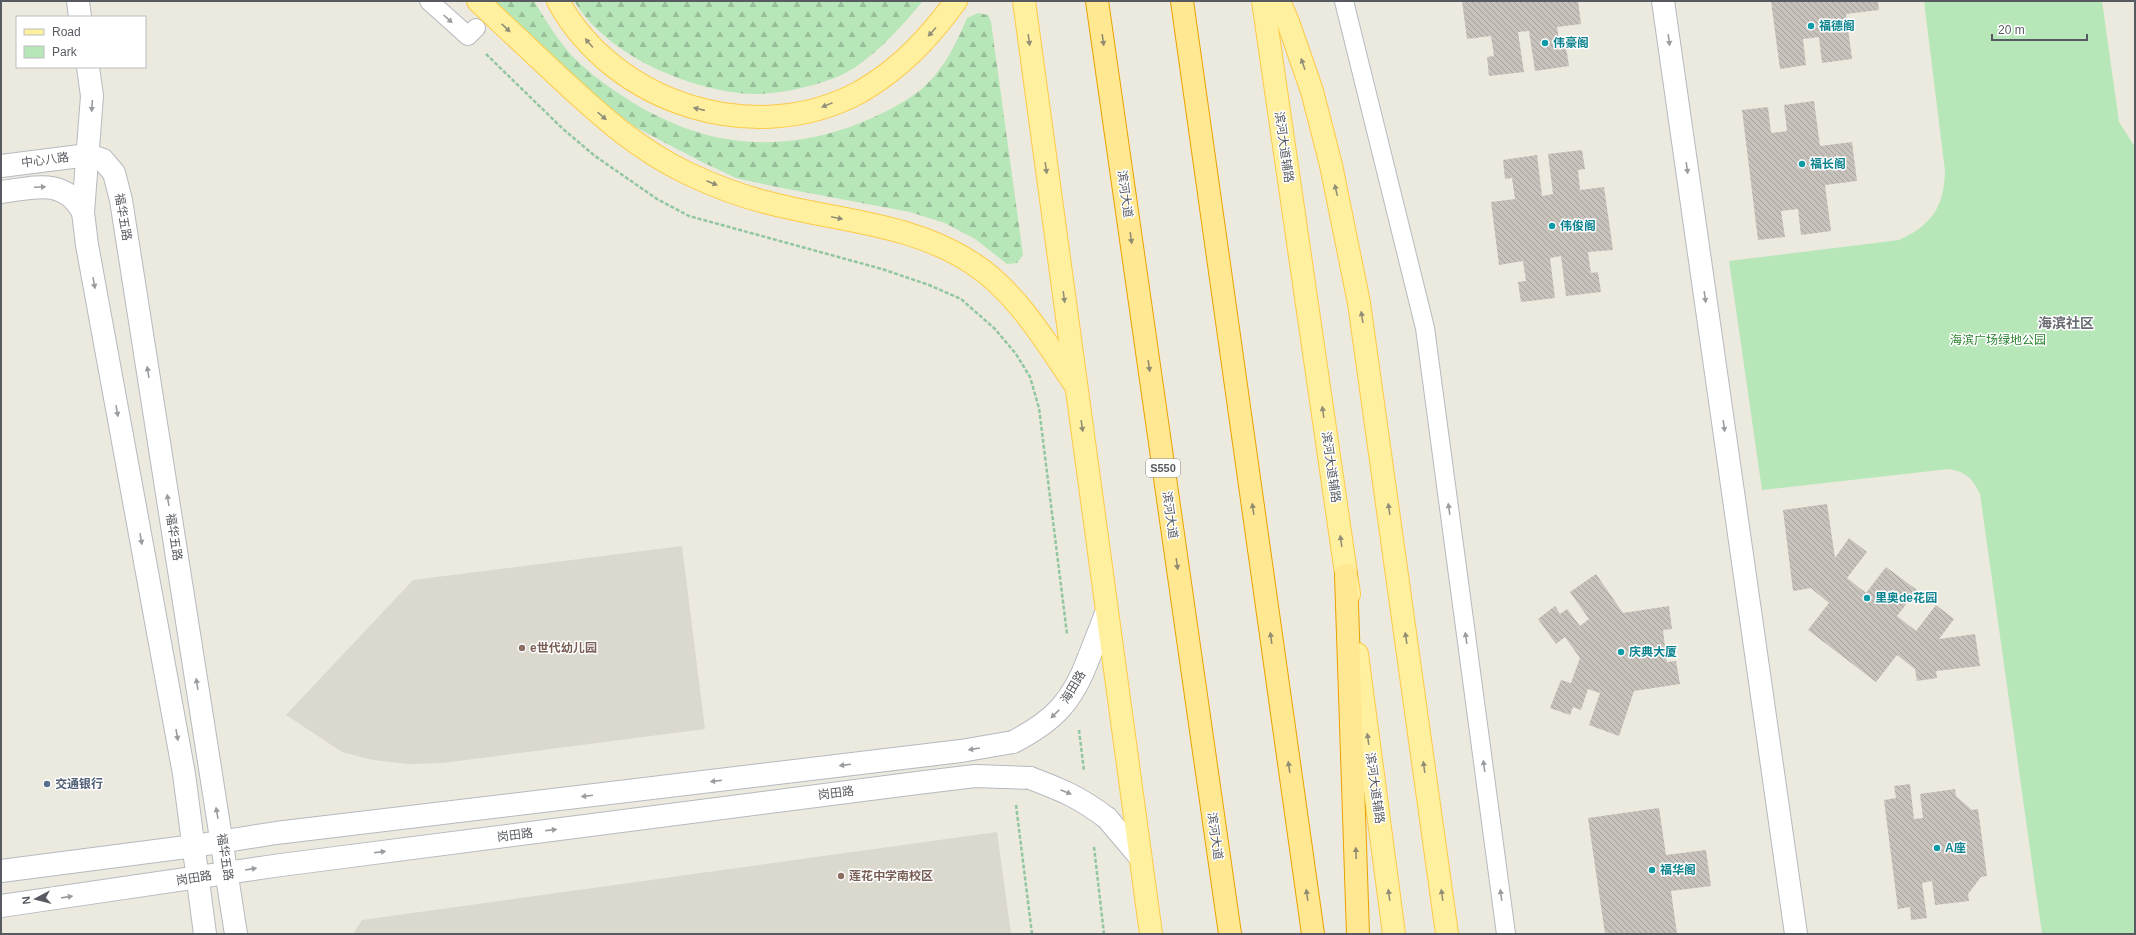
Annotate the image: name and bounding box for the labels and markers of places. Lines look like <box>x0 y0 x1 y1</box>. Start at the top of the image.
place label: 福德阁 <box>1819 19 1855 33</box>
marker: 福德阁 <box>1806 21 1816 31</box>
place label: 伟豪阁 <box>1553 36 1589 50</box>
marker: 伟豪阁 <box>1540 38 1550 48</box>
place label: 福长阁 <box>1810 157 1846 171</box>
marker: 福长阁 <box>1797 159 1807 169</box>
place label: 伟俊阁 <box>1560 219 1596 233</box>
marker: 伟俊阁 <box>1547 221 1557 231</box>
place label: 里奥de花园 <box>1875 591 1937 605</box>
marker: 里奥de花园 <box>1862 593 1872 603</box>
place label: e世代幼儿园 <box>530 641 597 655</box>
marker: e世代幼儿园 <box>517 643 527 653</box>
place label: 庆典大厦 <box>1629 645 1677 659</box>
marker: 庆典大厦 <box>1616 647 1626 657</box>
place label: 交通银行 <box>55 777 103 791</box>
marker: 交通银行 <box>42 779 52 789</box>
place label: A座 <box>1945 841 1966 855</box>
marker: A座 <box>1932 843 1942 853</box>
place label: 福华阁 <box>1660 863 1696 877</box>
marker: 福华阁 <box>1647 865 1657 875</box>
place label: 莲花中学南校区 <box>849 869 933 883</box>
marker: 莲花中学南校区 <box>836 871 846 881</box>

